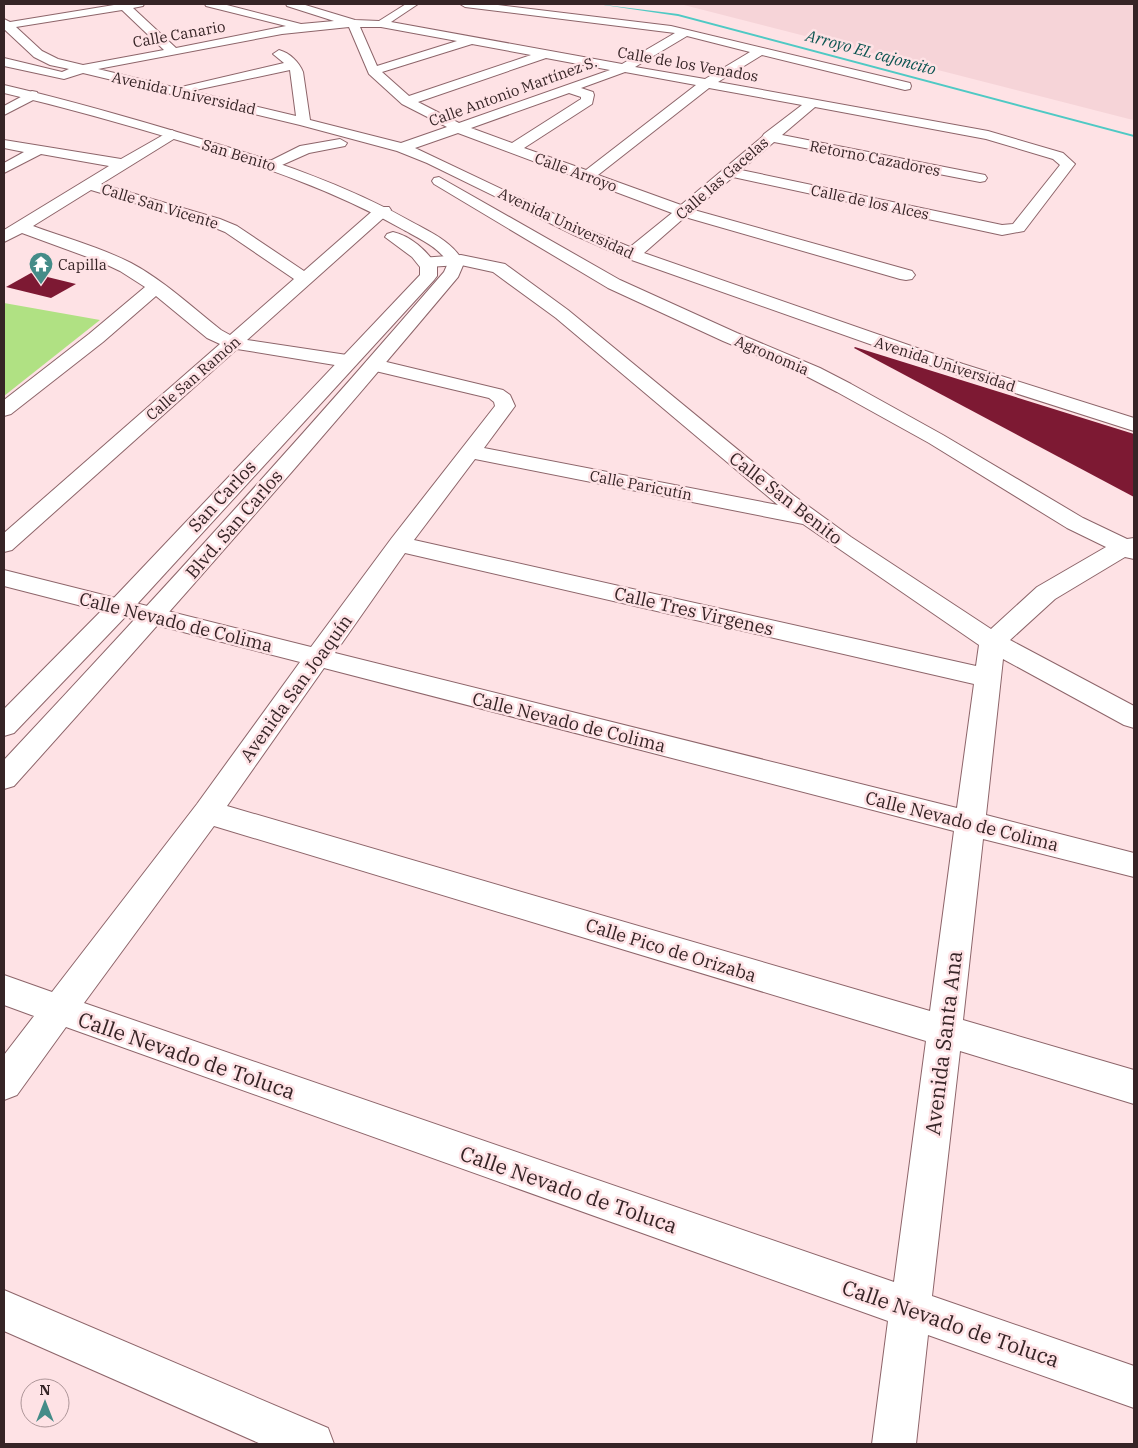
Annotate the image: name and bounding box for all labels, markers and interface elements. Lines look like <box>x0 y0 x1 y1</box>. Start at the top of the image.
street label: Calle Canario <box>131 17 227 51</box>
water label: Arroyo EL cajoncito <box>803 25 938 79</box>
street label: Calle de los Venados <box>616 42 760 86</box>
street label: Calle Antonio Martínez S. <box>426 52 600 130</box>
street label: Avenida Universidad <box>110 67 258 119</box>
street label: Calle las Gacelas <box>672 133 772 223</box>
street label: San Benito <box>200 135 278 175</box>
street label: Retorno Cazadores <box>808 136 942 180</box>
street label: Calle Arroyo <box>532 148 620 196</box>
street label: Calle San Vicente <box>99 179 221 233</box>
street label: Calle de los Alces <box>809 180 931 224</box>
street label: Avenida Universidad <box>495 183 637 263</box>
temple icon: Capilla <box>28 251 54 285</box>
place label: Capilla <box>58 255 107 274</box>
street label: Agronomia <box>732 331 812 379</box>
street label: Calle San Ramón <box>142 332 244 424</box>
street label: Avenida Universidad <box>872 332 1018 396</box>
street label: Calle San Benito <box>725 447 847 549</box>
street label: San Carlos <box>183 455 261 537</box>
street label: Blvd. San Carlos <box>180 465 288 583</box>
street label: Calle Paricutín <box>588 466 694 504</box>
street label: Calle Tres Virgenes <box>612 582 776 640</box>
street label: Calle Nevado de Colima <box>77 587 275 657</box>
street label: Avenida San Joaquín <box>235 610 357 766</box>
street label: Calle Nevado de Colima <box>470 687 668 757</box>
street label: Calle Nevado de Colima <box>863 786 1061 856</box>
street label: Calle Pico de Orizaba <box>583 913 759 987</box>
street label: Avenida Santa Ana <box>918 949 968 1137</box>
street label: Calle Nevado de Toluca <box>75 1005 299 1105</box>
street label: Calle Nevado de Toluca <box>457 1139 681 1239</box>
street label: Calle Nevado de Toluca <box>839 1273 1063 1373</box>
north arrow <box>20 1378 70 1428</box>
text: N <box>39 1381 51 1399</box>

